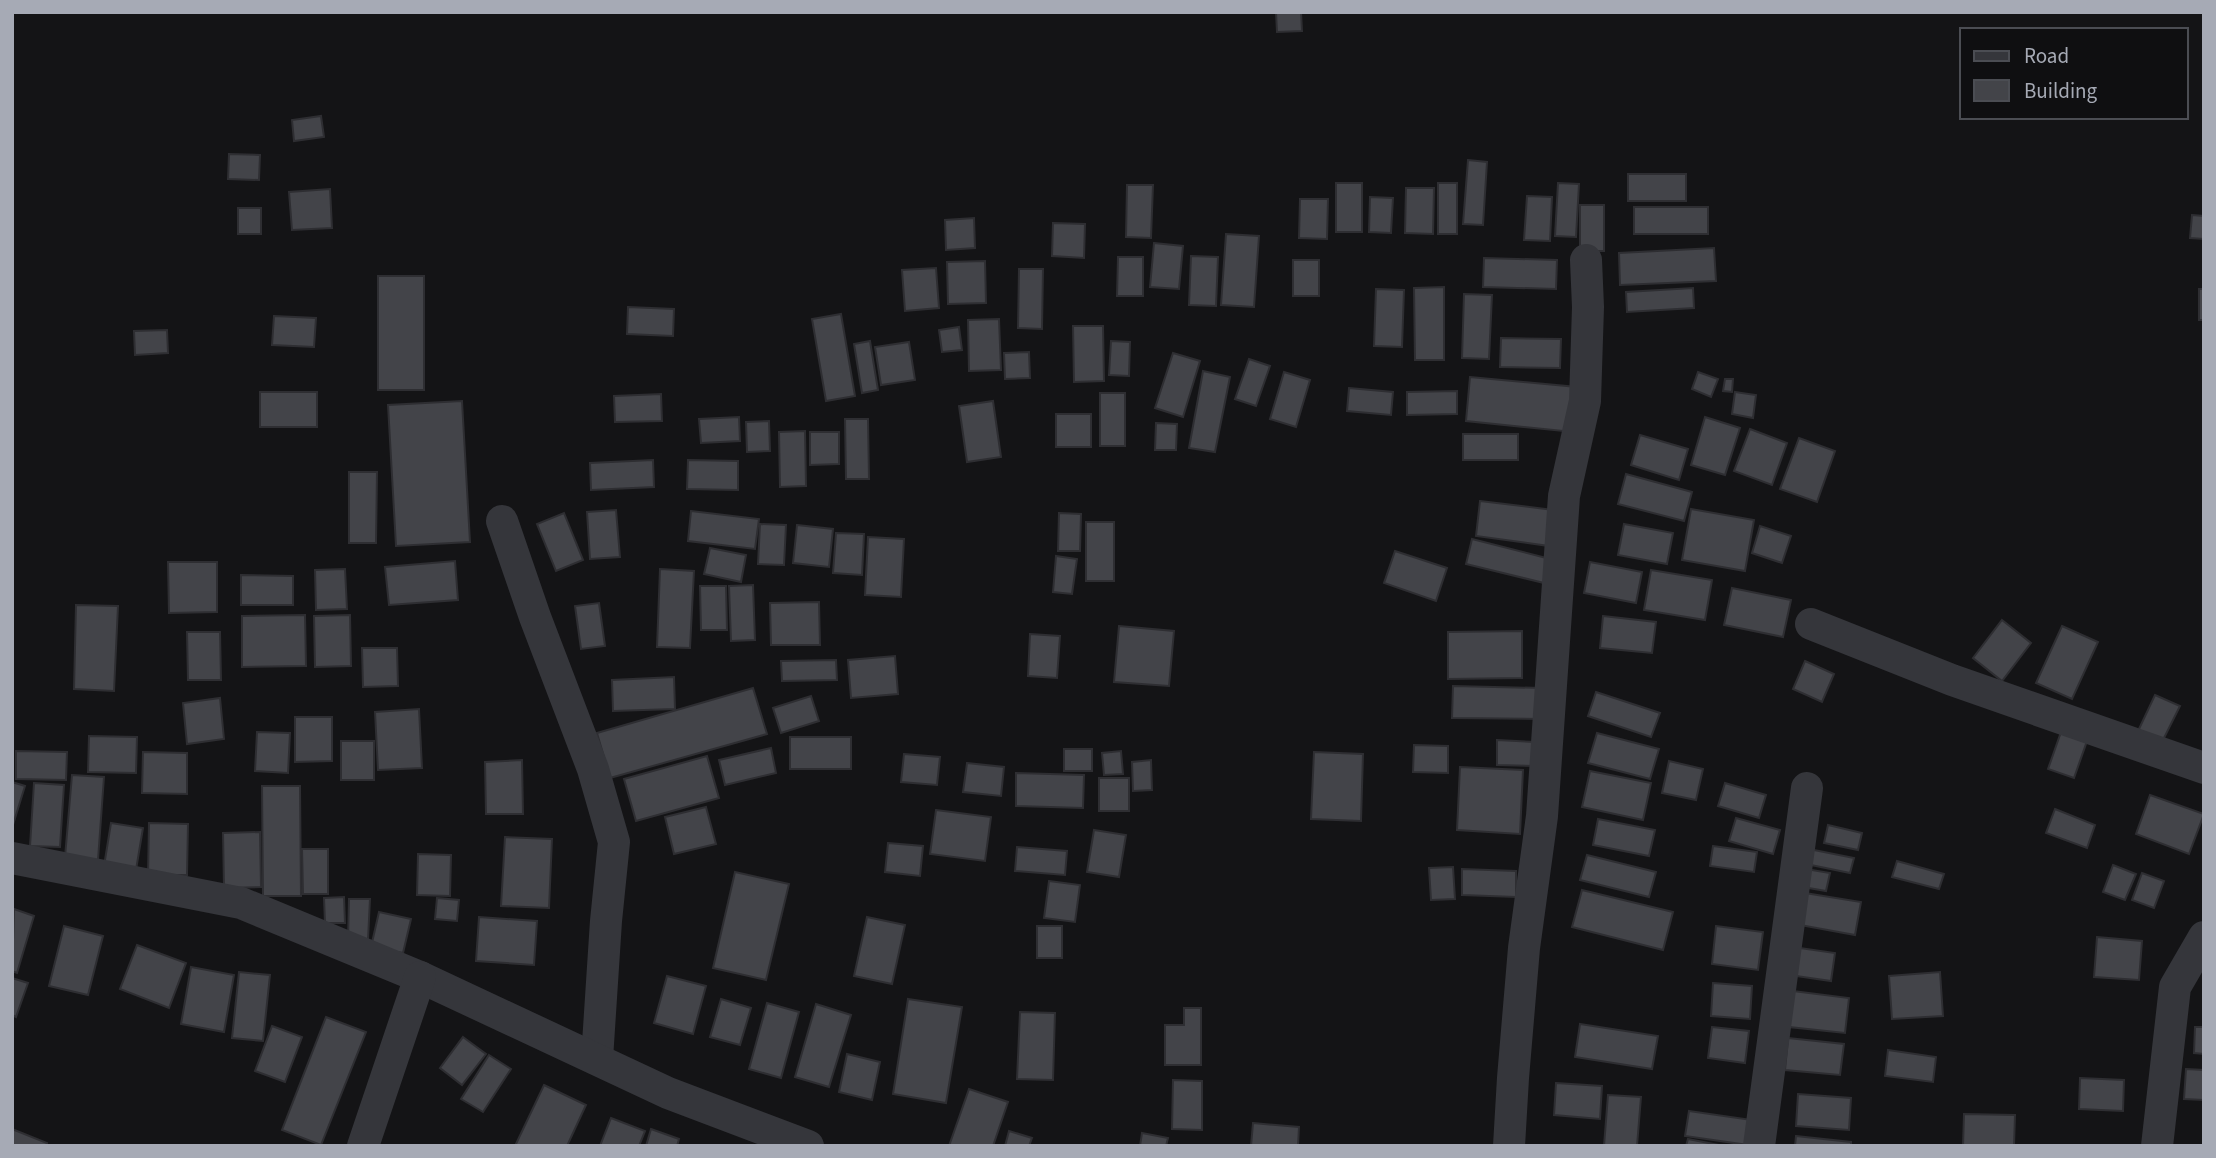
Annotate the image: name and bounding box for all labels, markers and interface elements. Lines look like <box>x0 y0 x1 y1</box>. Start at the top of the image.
legend <box>1960 28 2188 119</box>
text: Road <box>2024 41 2069 71</box>
text: Building <box>2024 76 2098 106</box>

